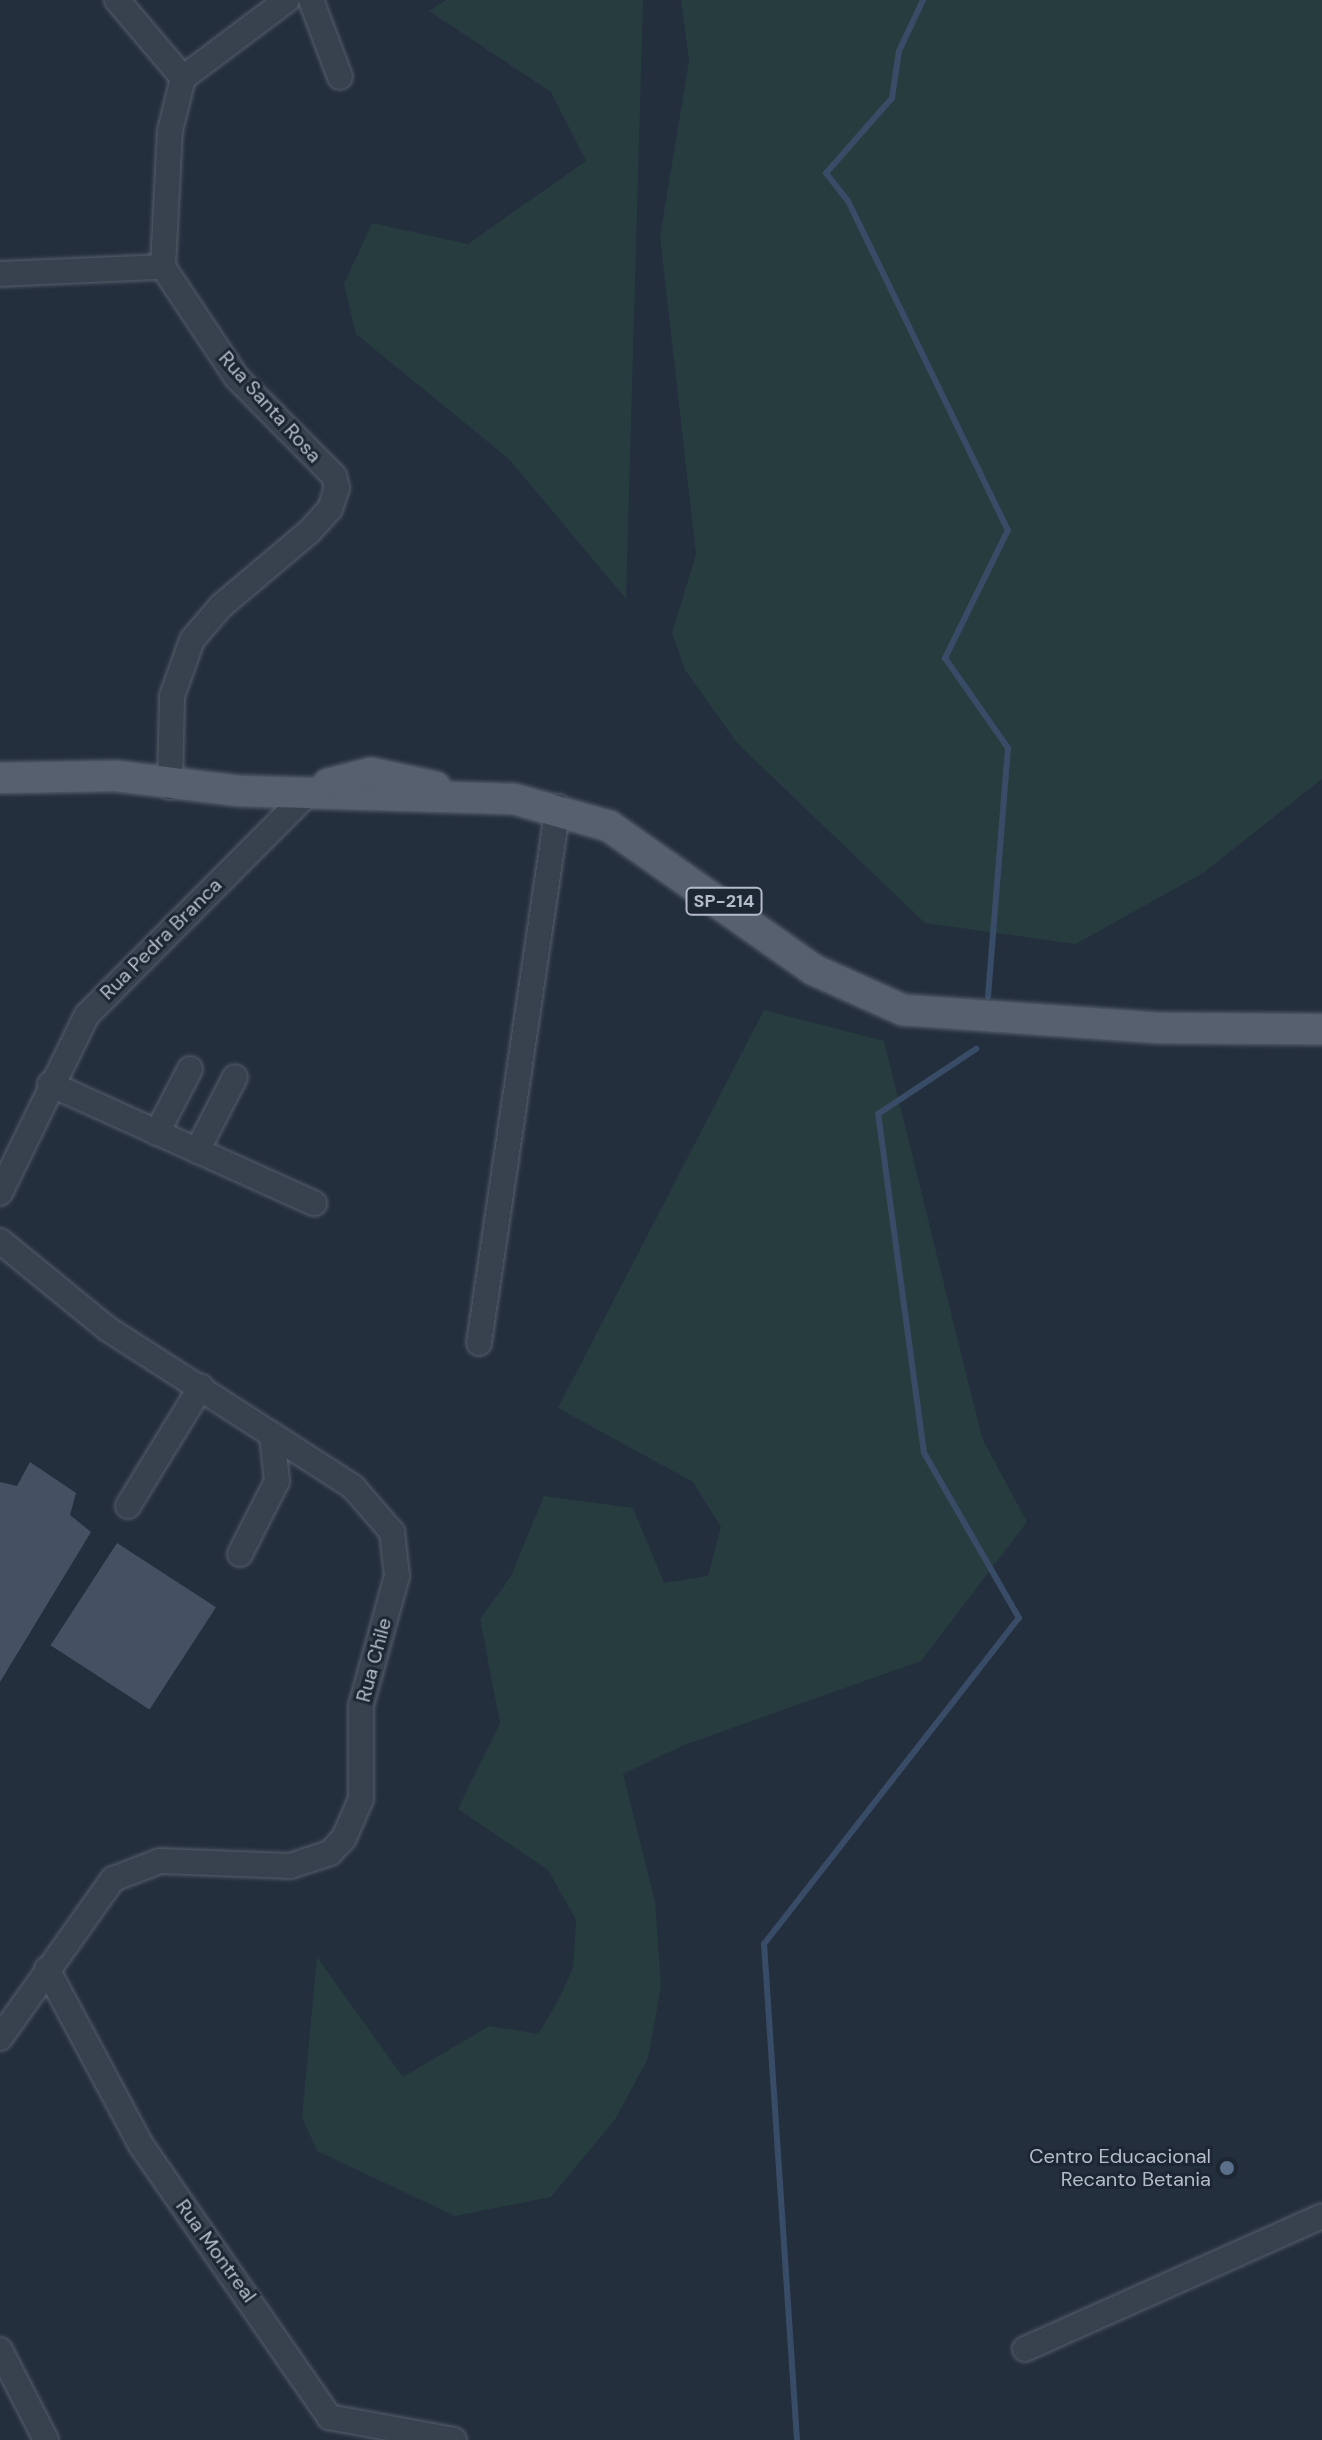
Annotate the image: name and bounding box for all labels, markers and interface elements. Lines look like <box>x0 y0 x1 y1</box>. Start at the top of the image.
street label: Rua Santa Rosa <box>214 346 326 468</box>
street label: Rua Pedra Branca <box>95 873 227 1005</box>
road number: SP-214 <box>684 887 764 915</box>
street label: Rua Chile <box>351 1615 397 1705</box>
place label: Centro Educacional Recanto Betania <box>1029 2144 1211 2191</box>
marker: Centro Educacional Recanto Betania <box>1218 2159 1236 2177</box>
street label: Rua Montreal <box>171 2195 261 2307</box>

